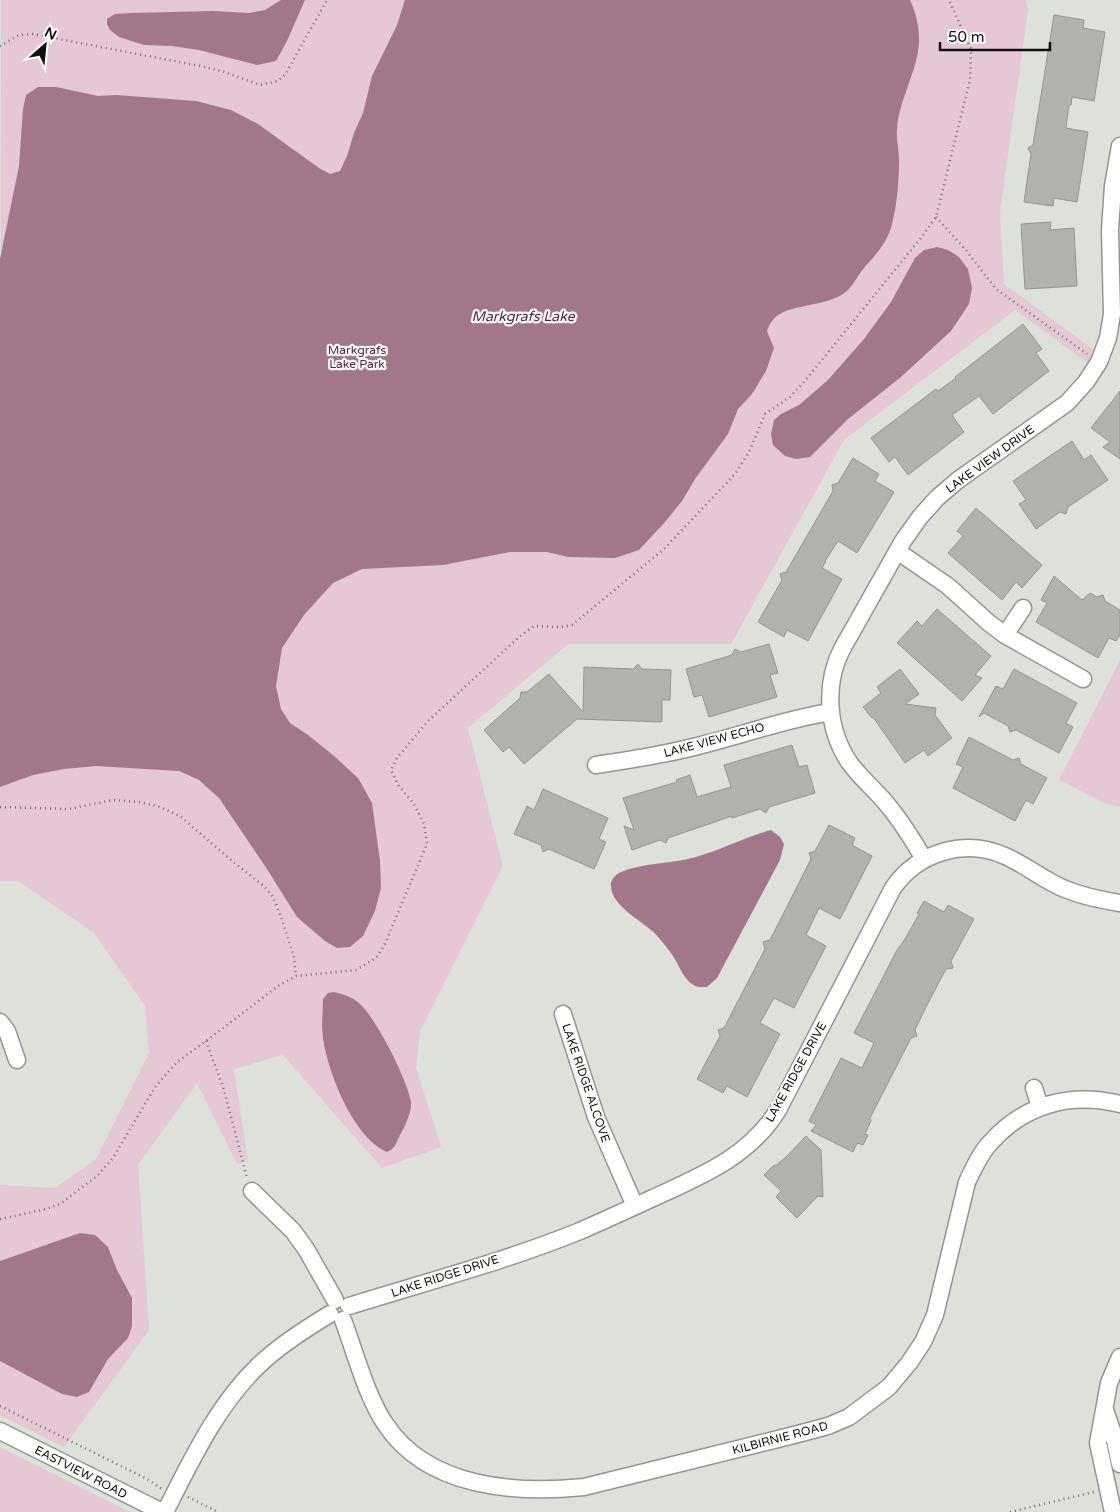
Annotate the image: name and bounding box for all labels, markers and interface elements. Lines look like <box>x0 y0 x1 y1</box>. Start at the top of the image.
north arrow <box>20 20 70 70</box>
scale bar <box>940 20 1050 52</box>
text: N <box>42 24 60 44</box>
text: 50 m <box>948 28 985 46</box>
water label: Markgrafs Lake <box>471 308 576 325</box>
park label: Markgrafs Lake Park <box>328 343 386 371</box>
street label: LAKE VIEW DRIVE <box>943 422 1037 496</box>
street label: LAKE VIEW ECHO <box>662 720 766 760</box>
street label: LAKE RIDGE DRIVE <box>763 1019 829 1124</box>
street label: LAKE RIDGE ALCOVE <box>559 1022 613 1145</box>
street label: LAKE RIDGE DRIVE <box>389 1252 501 1300</box>
street label: KILBIRNIE ROAD <box>731 1418 829 1458</box>
street label: EASTVIEW ROAD <box>32 1443 130 1501</box>

